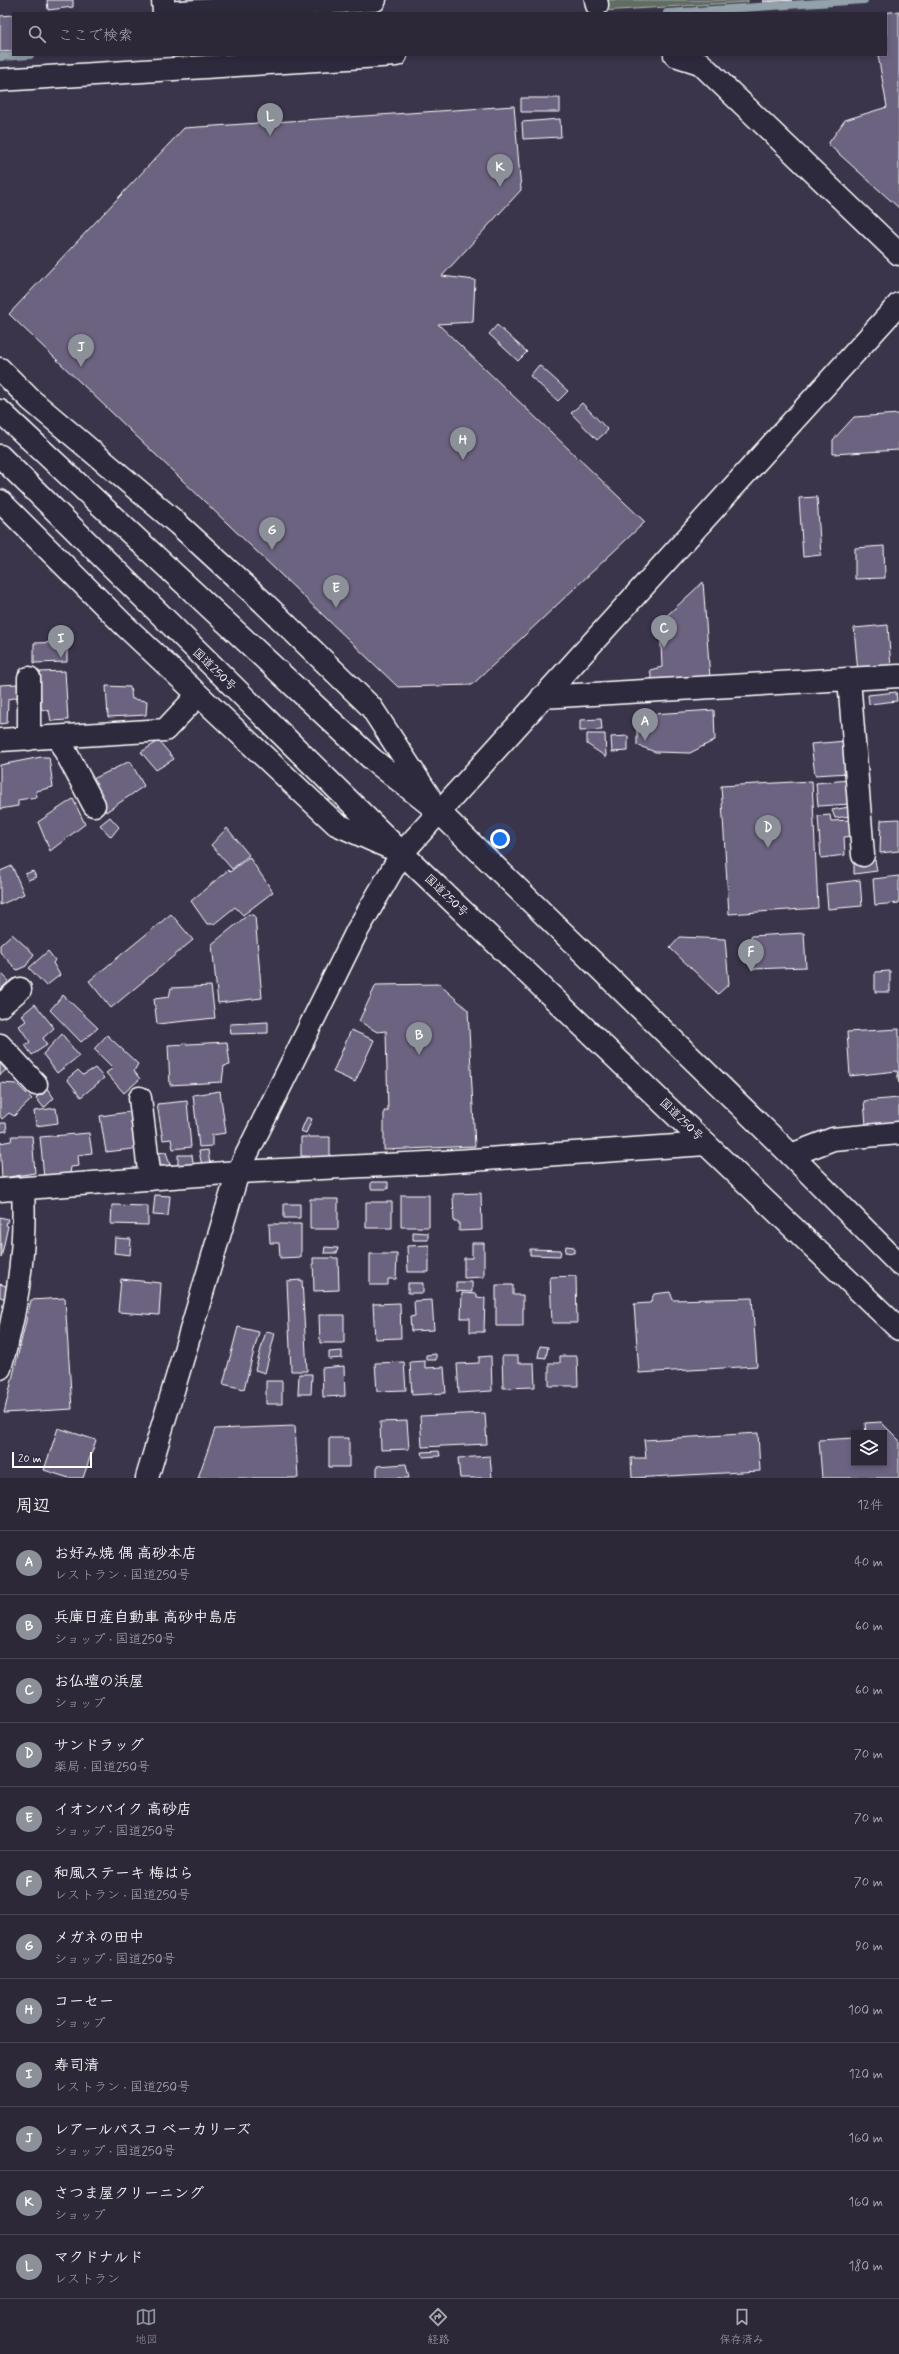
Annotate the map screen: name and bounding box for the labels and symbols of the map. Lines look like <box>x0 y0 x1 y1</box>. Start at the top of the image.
pin: L <box>257 103 283 136</box>
pin: K <box>487 154 513 187</box>
pin: J <box>68 334 94 367</box>
pin: H <box>450 427 476 460</box>
pin: G <box>259 517 285 550</box>
pin: E <box>323 575 349 608</box>
pin: C <box>651 615 677 648</box>
pin: I <box>48 625 74 658</box>
street label: 国道250号 <box>188 645 240 695</box>
pin: A <box>632 708 658 741</box>
pin: D <box>755 815 781 848</box>
your location <box>490 829 510 849</box>
street label: 国道250号 <box>420 871 472 921</box>
pin: F <box>738 939 764 972</box>
pin: B <box>406 1022 432 1055</box>
street label: 国道250号 <box>655 1095 707 1145</box>
scale bar <box>12 1450 92 1469</box>

